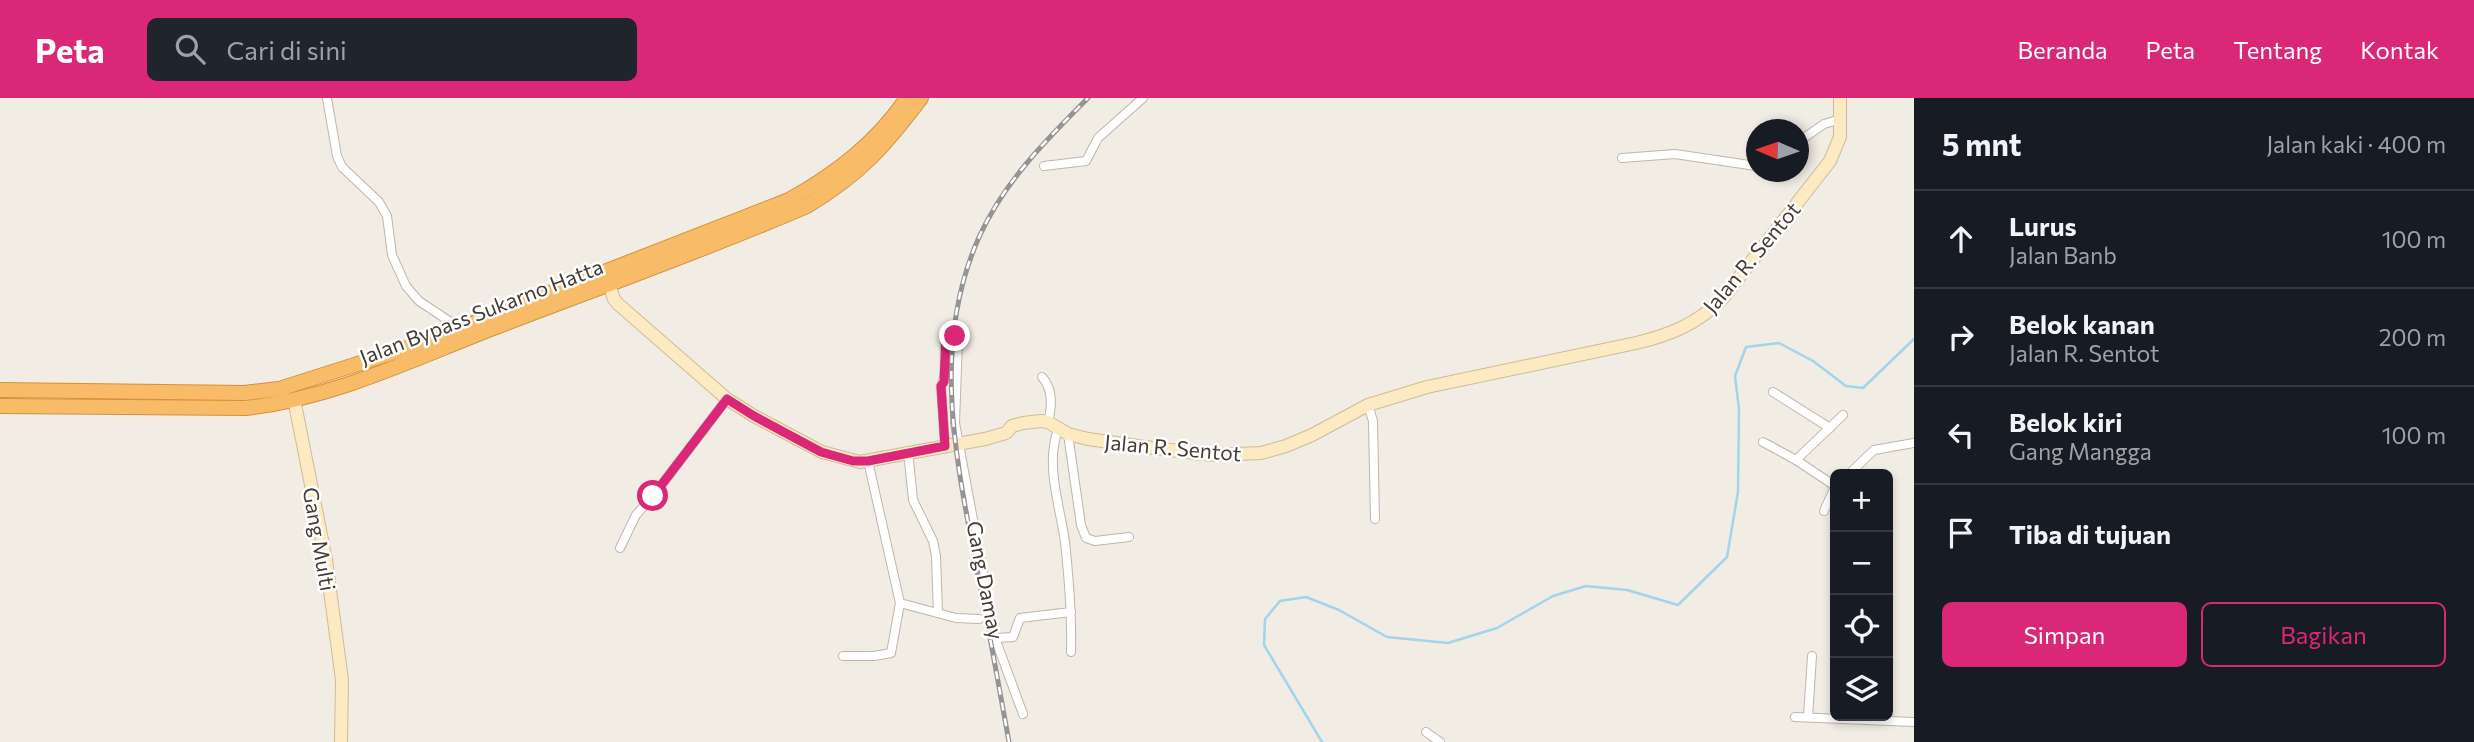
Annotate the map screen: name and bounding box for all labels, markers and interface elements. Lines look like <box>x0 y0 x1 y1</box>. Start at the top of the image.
search box <box>147 18 637 81</box>
text: Peta <box>35 29 105 70</box>
icon: search <box>171 30 209 68</box>
text: Cari di sini <box>227 34 347 65</box>
text: Beranda <box>2017 35 2108 64</box>
text: Peta <box>2146 35 2195 64</box>
text: Tentang <box>2233 35 2322 64</box>
text: Kontak <box>2360 35 2439 64</box>
north arrow <box>1746 119 1809 182</box>
text: 5 mnt <box>1942 125 2021 162</box>
text: Jalan kaki · 400 m <box>2266 130 2446 158</box>
street label: Jalan R. Sentot <box>1697 196 1805 318</box>
text: Lurus <box>2009 210 2077 241</box>
icon: ahead <box>1942 220 1980 258</box>
text: 100 m <box>2382 225 2446 253</box>
text: Jalan Banb <box>2009 241 2117 269</box>
street label: Jalan Bypass Sukarno Hatta <box>356 253 606 369</box>
text: Belok kanan <box>2009 308 2155 339</box>
icon: right <box>1942 318 1980 356</box>
route end <box>939 320 970 351</box>
text: 200 m <box>2379 323 2446 351</box>
text: Jalan R. Sentot <box>2009 339 2160 367</box>
text: Belok kiri <box>2009 406 2123 437</box>
icon: left <box>1942 416 1980 454</box>
text: 100 m <box>2382 421 2446 449</box>
street label: Jalan R. Sentot <box>1103 429 1243 465</box>
text: Gang Mangga <box>2009 437 2152 465</box>
map controls <box>1830 469 1893 721</box>
button: + <box>1830 469 1893 532</box>
route start <box>637 480 668 511</box>
street label: Gang Multi <box>299 485 341 593</box>
icon: arrive <box>1942 514 1980 552</box>
text: Tiba di tujuan <box>2009 518 2171 549</box>
street label: Gang Damay <box>962 519 1010 642</box>
button: − <box>1830 532 1893 595</box>
button: locate <box>1830 595 1893 658</box>
button: Simpan <box>1942 602 2187 667</box>
button: Bagikan <box>2201 602 2446 667</box>
button: layers <box>1830 658 1893 721</box>

